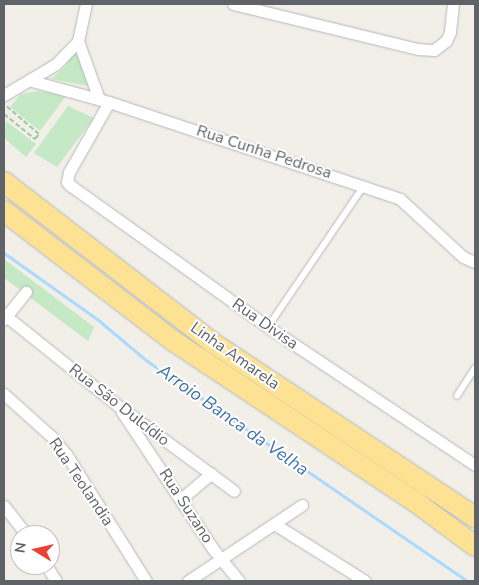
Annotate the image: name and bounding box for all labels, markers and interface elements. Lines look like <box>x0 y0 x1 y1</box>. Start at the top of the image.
street label: Rua Cunha Pedrosa <box>194 121 334 183</box>
street label: Rua Divisa <box>228 294 302 354</box>
street label: Linha Amarela <box>187 318 283 394</box>
street label: Rua São Dulcídio <box>65 360 173 450</box>
water label: Arroio Banca da Velha <box>153 360 313 480</box>
street label: Rua Teolandia <box>45 434 117 530</box>
street label: Rua Suzano <box>155 465 217 547</box>
north arrow <box>10 525 60 575</box>
text: N <box>10 541 31 554</box>

